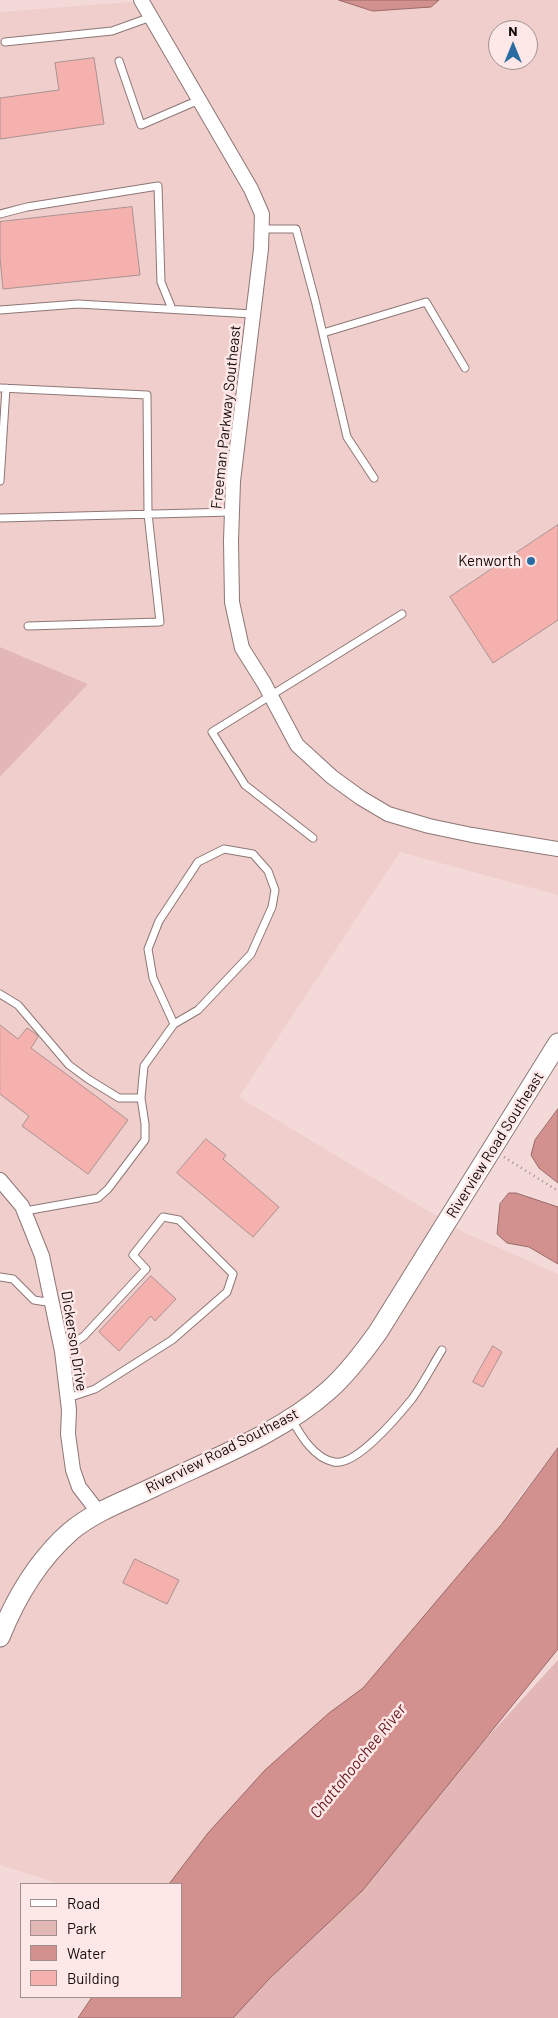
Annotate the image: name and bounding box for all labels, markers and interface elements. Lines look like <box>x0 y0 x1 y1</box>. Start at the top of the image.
north arrow <box>488 20 538 70</box>
text: N <box>508 22 518 39</box>
street label: Freeman Parkway Southeast <box>207 324 245 510</box>
place label: Kenworth <box>458 552 521 570</box>
marker: Kenworth <box>525 555 537 567</box>
street label: Riverview Road Southeast <box>443 1069 547 1221</box>
street label: Dickerson Drive <box>57 1290 91 1392</box>
street label: Riverview Road Southeast <box>143 1405 301 1497</box>
water label: Chattahoochee River <box>306 1700 410 1822</box>
legend <box>20 1883 182 1998</box>
text: Road <box>67 1894 100 1912</box>
text: Park <box>67 1919 96 1937</box>
text: Water <box>67 1944 106 1962</box>
text: Building <box>67 1969 120 1987</box>

